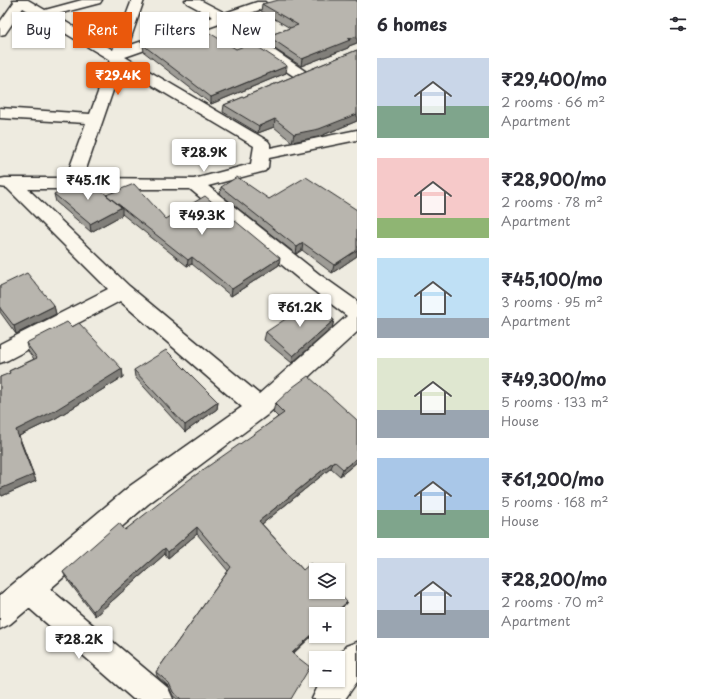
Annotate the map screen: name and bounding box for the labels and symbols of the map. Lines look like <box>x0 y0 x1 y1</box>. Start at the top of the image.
pin: ₹29.4K <box>85 62 151 96</box>
pin: ₹28.9K <box>171 139 237 173</box>
pin: ₹45.1K <box>55 167 121 201</box>
pin: ₹49.3K <box>169 202 235 236</box>
pin: ₹61.2K <box>267 294 333 328</box>
pin: ₹28.2K <box>46 626 112 660</box>

